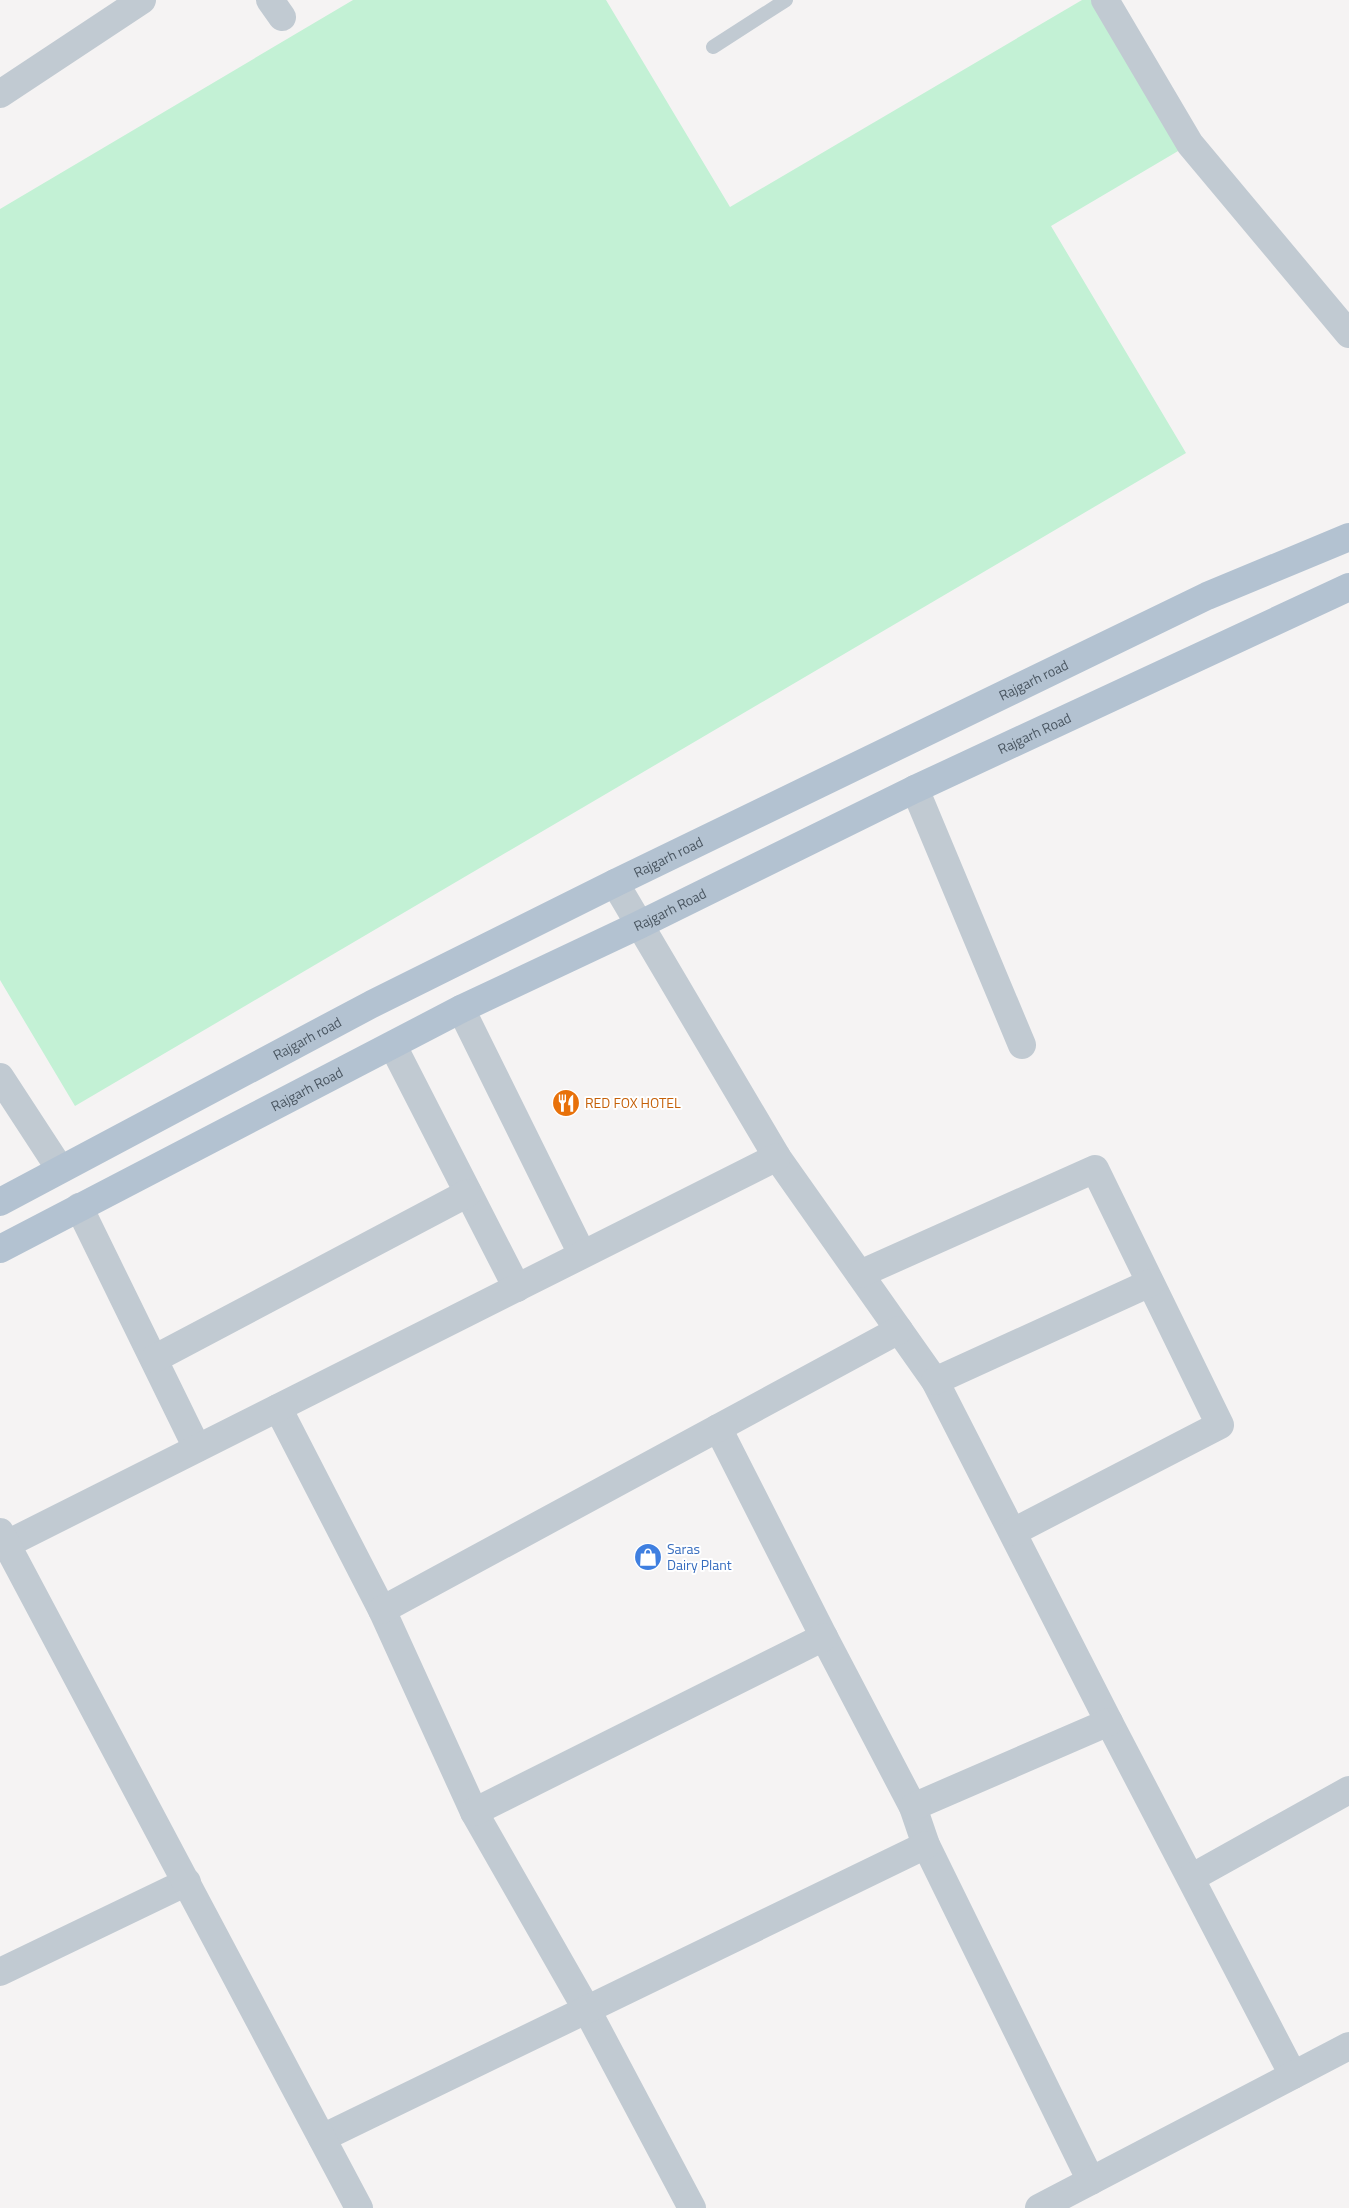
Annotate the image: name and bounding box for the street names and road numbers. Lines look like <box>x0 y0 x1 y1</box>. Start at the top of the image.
street label: Rajgarh road <box>995 654 1072 705</box>
street label: Rajgarh Road <box>994 707 1074 759</box>
street label: Rajgarh road <box>630 831 706 883</box>
street label: Rajgarh Road <box>630 883 710 936</box>
street label: Rajgarh road <box>269 1011 345 1065</box>
street label: Rajgarh Road <box>267 1061 346 1116</box>

